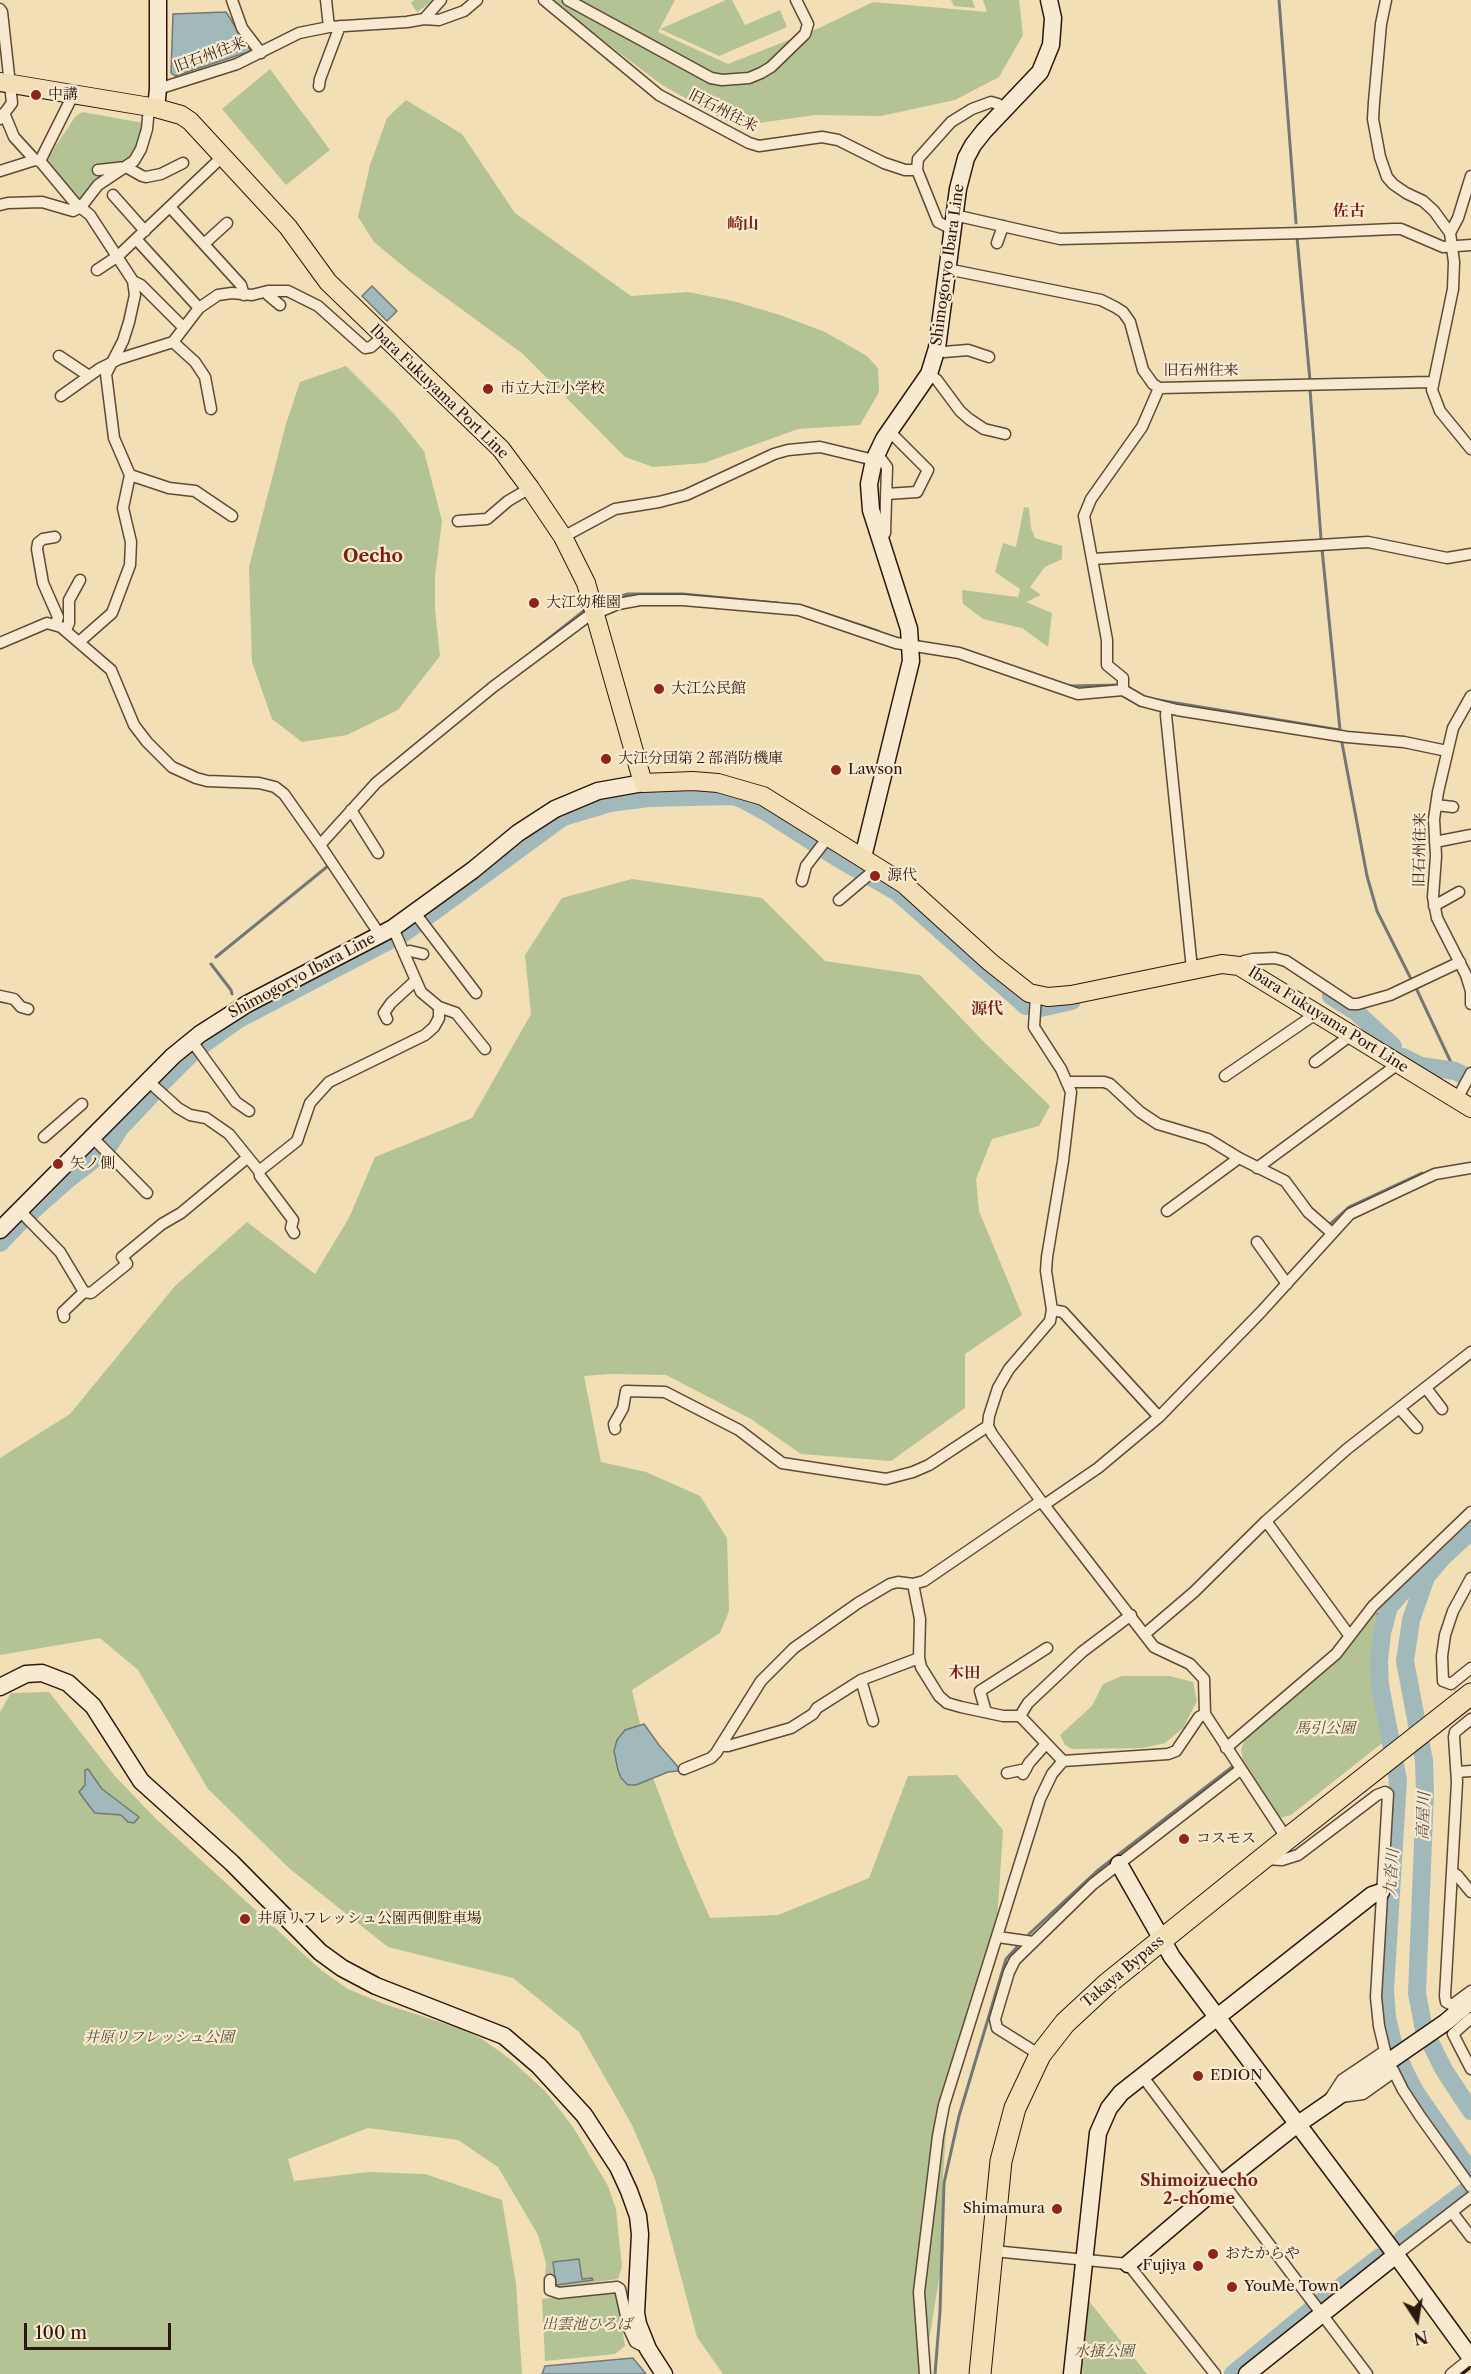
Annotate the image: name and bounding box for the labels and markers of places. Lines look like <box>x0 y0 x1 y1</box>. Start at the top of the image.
place label: 中講 <box>48 86 78 104</box>
marker: 中講 <box>29 88 43 102</box>
place label: 市立大江小学校 <box>500 380 605 398</box>
marker: 市立大江小学校 <box>481 382 495 396</box>
place label: 大江幼稚園 <box>546 594 621 612</box>
marker: 大江幼稚園 <box>527 596 541 610</box>
place label: 大江公民館 <box>671 680 746 698</box>
marker: 大江公民館 <box>652 682 666 696</box>
place label: 大江分団第２部消防機庫 <box>618 750 783 768</box>
marker: 大江分団第２部消防機庫 <box>599 752 613 766</box>
place label: Lawson <box>848 761 903 779</box>
marker: Lawson <box>829 763 843 777</box>
place label: 源代 <box>887 867 917 885</box>
marker: 源代 <box>868 869 882 883</box>
place label: 矢ノ側 <box>70 1155 115 1173</box>
marker: 矢ノ側 <box>51 1157 65 1171</box>
place label: コスモス <box>1196 1830 1256 1848</box>
marker: コスモス <box>1177 1832 1191 1846</box>
place label: 井原リフレッシュ公園西側駐車場 <box>257 1910 482 1928</box>
marker: 井原リフレッシュ公園西側駐車場 <box>238 1912 252 1926</box>
place label: EDION <box>1210 2067 1263 2085</box>
marker: EDION <box>1191 2069 1205 2083</box>
place label: Shimamura <box>963 2200 1045 2218</box>
marker: Shimamura <box>1050 2202 1064 2216</box>
place label: おたからや <box>1225 2245 1300 2263</box>
marker: おたからや <box>1206 2247 1220 2261</box>
place label: Fujiya <box>1143 2257 1186 2275</box>
marker: Fujiya <box>1191 2259 1205 2273</box>
place label: YouMe Town <box>1244 2278 1339 2296</box>
marker: YouMe Town <box>1225 2280 1239 2294</box>

